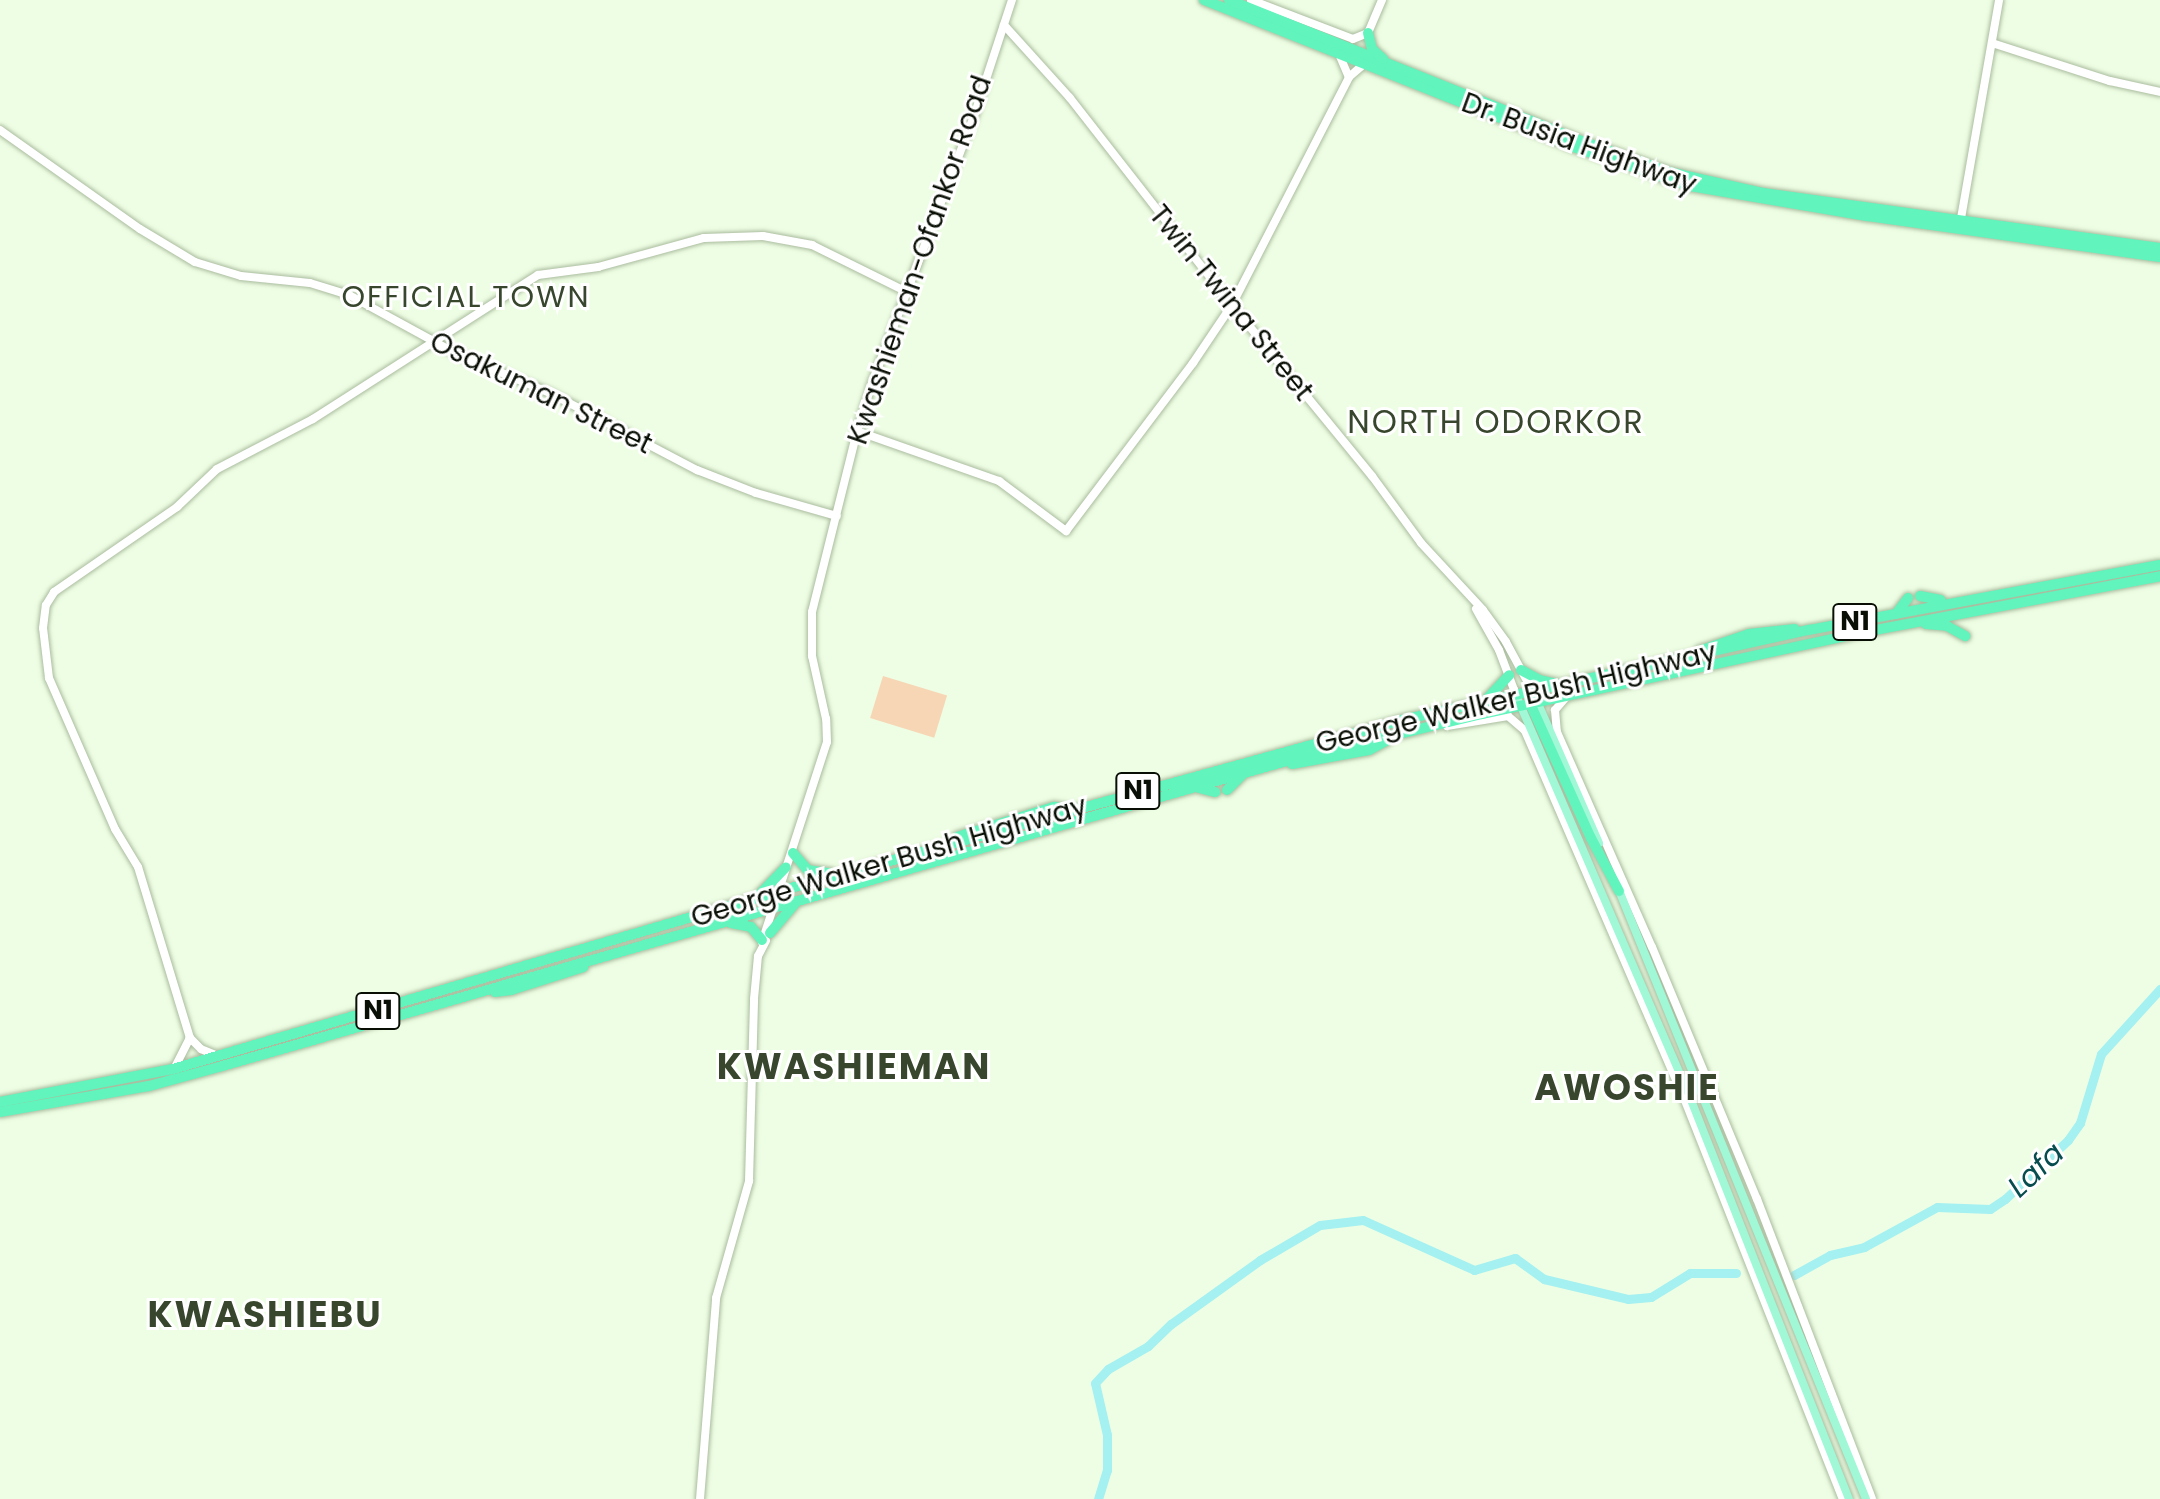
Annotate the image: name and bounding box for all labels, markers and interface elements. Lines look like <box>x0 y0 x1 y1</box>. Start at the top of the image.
street label: Kwashieman-Ofankor Road <box>841 71 999 449</box>
street label: Dr. Busia Highway <box>1457 86 1701 202</box>
street label: Twin Twina Street <box>1142 199 1320 407</box>
district label: OFFICIAL TOWN <box>341 279 591 315</box>
street label: Osakuman Street <box>424 325 658 461</box>
district label: NORTH ODORKOR <box>1347 403 1645 441</box>
road number: N1 <box>1831 600 1879 644</box>
street label: George Walker Bush Highway <box>1312 636 1720 760</box>
road number: N1 <box>1114 769 1162 813</box>
street label: George Walker Bush Highway <box>687 789 1091 935</box>
road number: N1 <box>354 989 402 1033</box>
district label: KWASHIEMAN <box>717 1045 991 1089</box>
district label: AWOSHIE <box>1534 1066 1720 1110</box>
water label: Lafa <box>2001 1135 2071 1205</box>
district label: KWASHIEBU <box>147 1293 383 1337</box>

